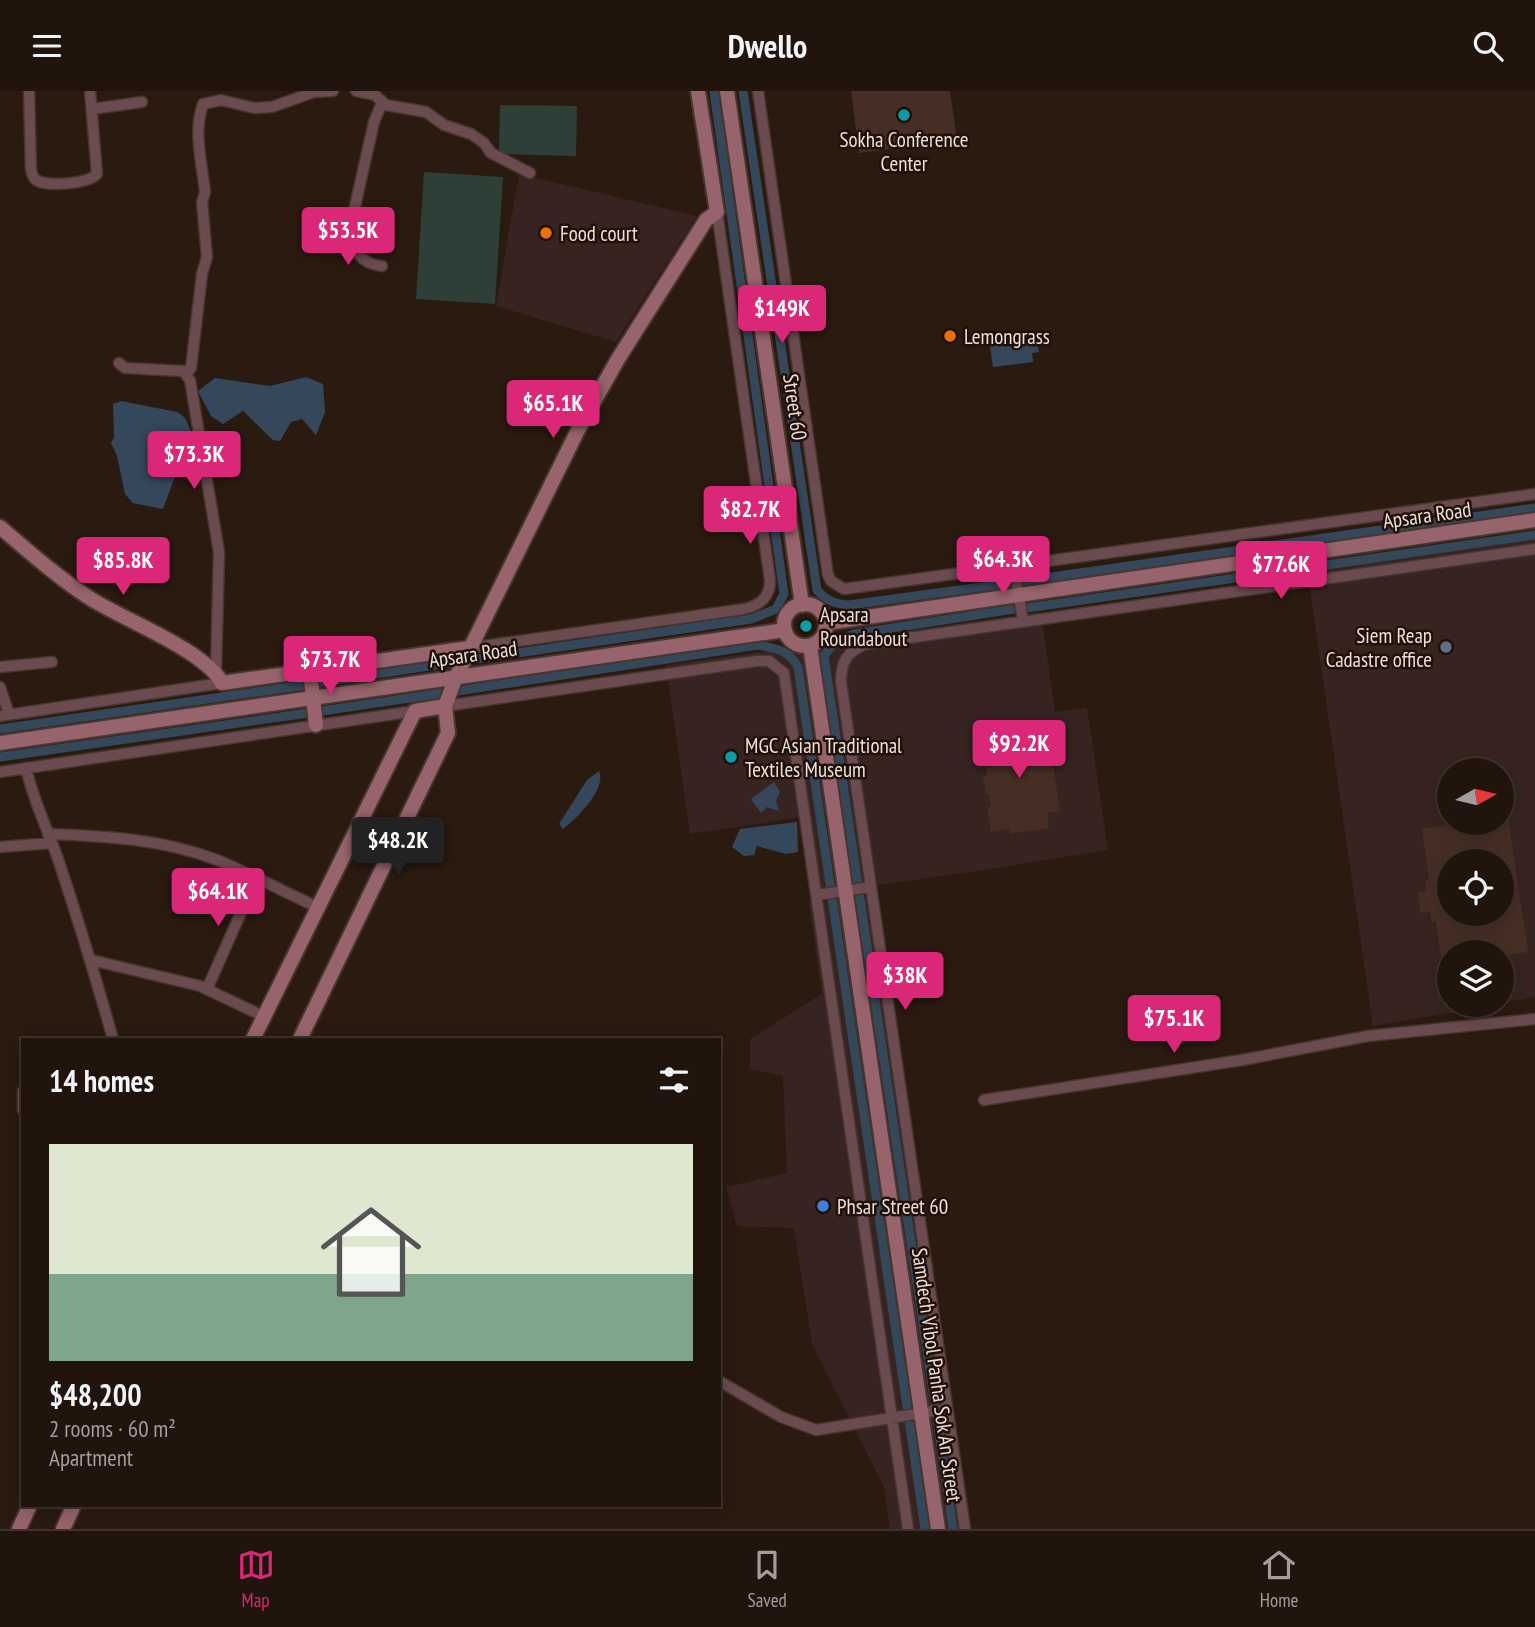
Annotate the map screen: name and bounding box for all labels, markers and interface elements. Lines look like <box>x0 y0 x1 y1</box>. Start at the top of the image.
text: Dwello <box>728 25 807 67</box>
icon: menu <box>28 27 66 65</box>
icon: search <box>1469 27 1507 65</box>
marker: Sokha Conference Center <box>896 107 912 123</box>
place label: Sokha Conference Center <box>840 126 968 177</box>
pin: $53.5K <box>291 207 405 267</box>
text: $53.5K <box>318 215 378 244</box>
place label: Food court <box>560 220 638 247</box>
marker: Food court <box>538 225 554 241</box>
pin: $149K <box>733 285 831 345</box>
text: $149K <box>754 293 810 322</box>
place label: Lemongrass <box>964 323 1050 350</box>
marker: Lemongrass <box>942 328 958 344</box>
street label: Street 60 <box>777 372 813 442</box>
pin: $65.1K <box>496 381 610 440</box>
text: $65.1K <box>523 388 583 417</box>
pin: $73.3K <box>137 431 251 491</box>
text: $73.3K <box>164 439 224 468</box>
pin: $82.7K <box>693 487 807 546</box>
text: $82.7K <box>720 494 780 523</box>
street label: Apsara Road <box>1381 495 1473 535</box>
pin: $64.3K <box>946 537 1060 596</box>
pin: $85.8K <box>66 538 180 597</box>
pin: $77.6K <box>1224 541 1338 601</box>
text: $64.3K <box>973 544 1033 573</box>
text: $85.8K <box>93 545 153 574</box>
text: $77.6K <box>1252 549 1310 578</box>
place label: Apsara Roundabout <box>820 601 907 652</box>
marker: Apsara Roundabout <box>798 618 814 634</box>
place label: Siem Reap Cadastre office <box>1326 622 1432 673</box>
street label: Apsara Road <box>427 634 519 674</box>
pin: $73.7K <box>273 637 387 696</box>
marker: Siem Reap Cadastre office <box>1438 639 1454 655</box>
text: $73.7K <box>300 644 360 673</box>
pin: $92.2K <box>962 721 1076 780</box>
text: $92.2K <box>989 728 1049 757</box>
place label: MGC Asian Traditional Textiles Museum <box>745 732 902 783</box>
marker: MGC Asian Traditional Textiles Museum <box>723 749 739 765</box>
north arrow <box>1437 758 1514 835</box>
map controls <box>1437 758 1514 1017</box>
pin: $48.2K <box>341 817 455 877</box>
text: $48.2K <box>368 825 428 854</box>
button: locate <box>1437 849 1514 926</box>
pin: $64.1K <box>161 869 275 928</box>
text: $64.1K <box>188 876 248 905</box>
button: layers <box>1437 940 1514 1017</box>
pin: $38K <box>864 953 946 1012</box>
text: $38K <box>883 960 927 989</box>
pin: $75.1K <box>1117 995 1231 1055</box>
text: $75.1K <box>1144 1003 1204 1032</box>
text: 14 homes <box>49 1061 154 1100</box>
icon: filters <box>655 1061 693 1099</box>
icon: home <box>308 1189 434 1315</box>
place label: Phsar Street 60 <box>837 1193 948 1220</box>
marker: Phsar Street 60 <box>815 1198 831 1214</box>
street label: Samdech Vibol Panha Sok An Street <box>906 1246 968 1504</box>
text: $48,200 <box>49 1375 142 1414</box>
text: 2 rooms · 60 m² <box>49 1414 176 1443</box>
text: Apartment <box>49 1443 133 1472</box>
tab: Map <box>237 1546 275 1612</box>
tab: Saved <box>748 1546 787 1612</box>
tab: Home <box>1260 1546 1298 1612</box>

